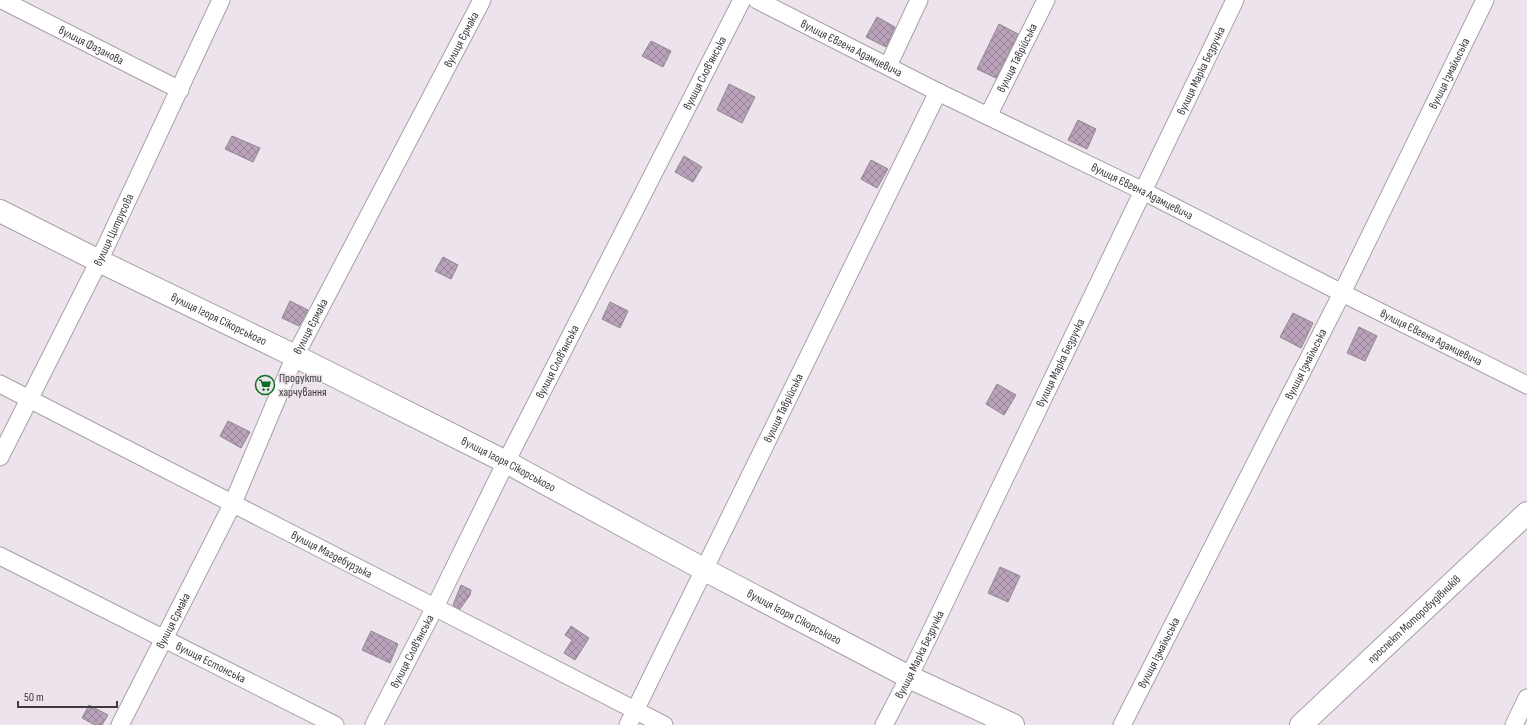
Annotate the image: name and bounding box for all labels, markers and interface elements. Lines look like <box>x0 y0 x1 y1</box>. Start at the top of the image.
street label: вулиця Єрмака <box>441 9 483 70</box>
street label: вулиця Євгена Адамцевича <box>798 16 905 81</box>
street label: вулиця Таврійська <box>994 21 1041 95</box>
street label: вулиця Фазанова <box>56 23 126 68</box>
street label: вулиця Марка Безручка <box>1174 24 1229 118</box>
street label: вулиця Слов’янська <box>680 34 730 113</box>
street label: вулиця Ізмаїльська <box>1426 35 1473 112</box>
street label: вулиця Євгена Адамцевича <box>1088 160 1196 224</box>
street label: вулиця Цитрусова <box>91 191 138 269</box>
street label: вулиця Ігоря Сікорського <box>168 290 269 349</box>
street label: вулиця Єрмака <box>290 296 332 357</box>
street label: вулиця Євгена Адамцевича <box>1378 306 1485 370</box>
street label: вулиця Марка Безручка <box>1033 316 1089 409</box>
street label: вулиця Слов’янська <box>533 322 583 401</box>
street label: вулиця Ізмаїльська <box>1282 326 1331 402</box>
place label: Продукти харчування <box>279 371 327 400</box>
street label: вулиця Таврійська <box>760 371 807 445</box>
supermarket icon: Продукти харчування <box>254 374 276 396</box>
street label: вулиця Ігоря Сікорського <box>458 434 558 496</box>
street label: вулиця Магдебурзька <box>288 528 375 582</box>
street label: проспект Моторобудівників <box>1365 572 1464 667</box>
street label: вулиця Ігоря Сікорського <box>744 586 844 648</box>
street label: вулиця Єрмака <box>153 590 194 651</box>
street label: вулиця Марка Безручка <box>892 608 948 701</box>
street label: вулиця Слов’янська <box>387 612 438 691</box>
street label: вулиця Ізмаїльська <box>1135 615 1184 691</box>
street label: вулиця Естонська <box>173 639 248 687</box>
scale bar <box>18 683 117 709</box>
text: 50 m <box>24 690 44 705</box>

